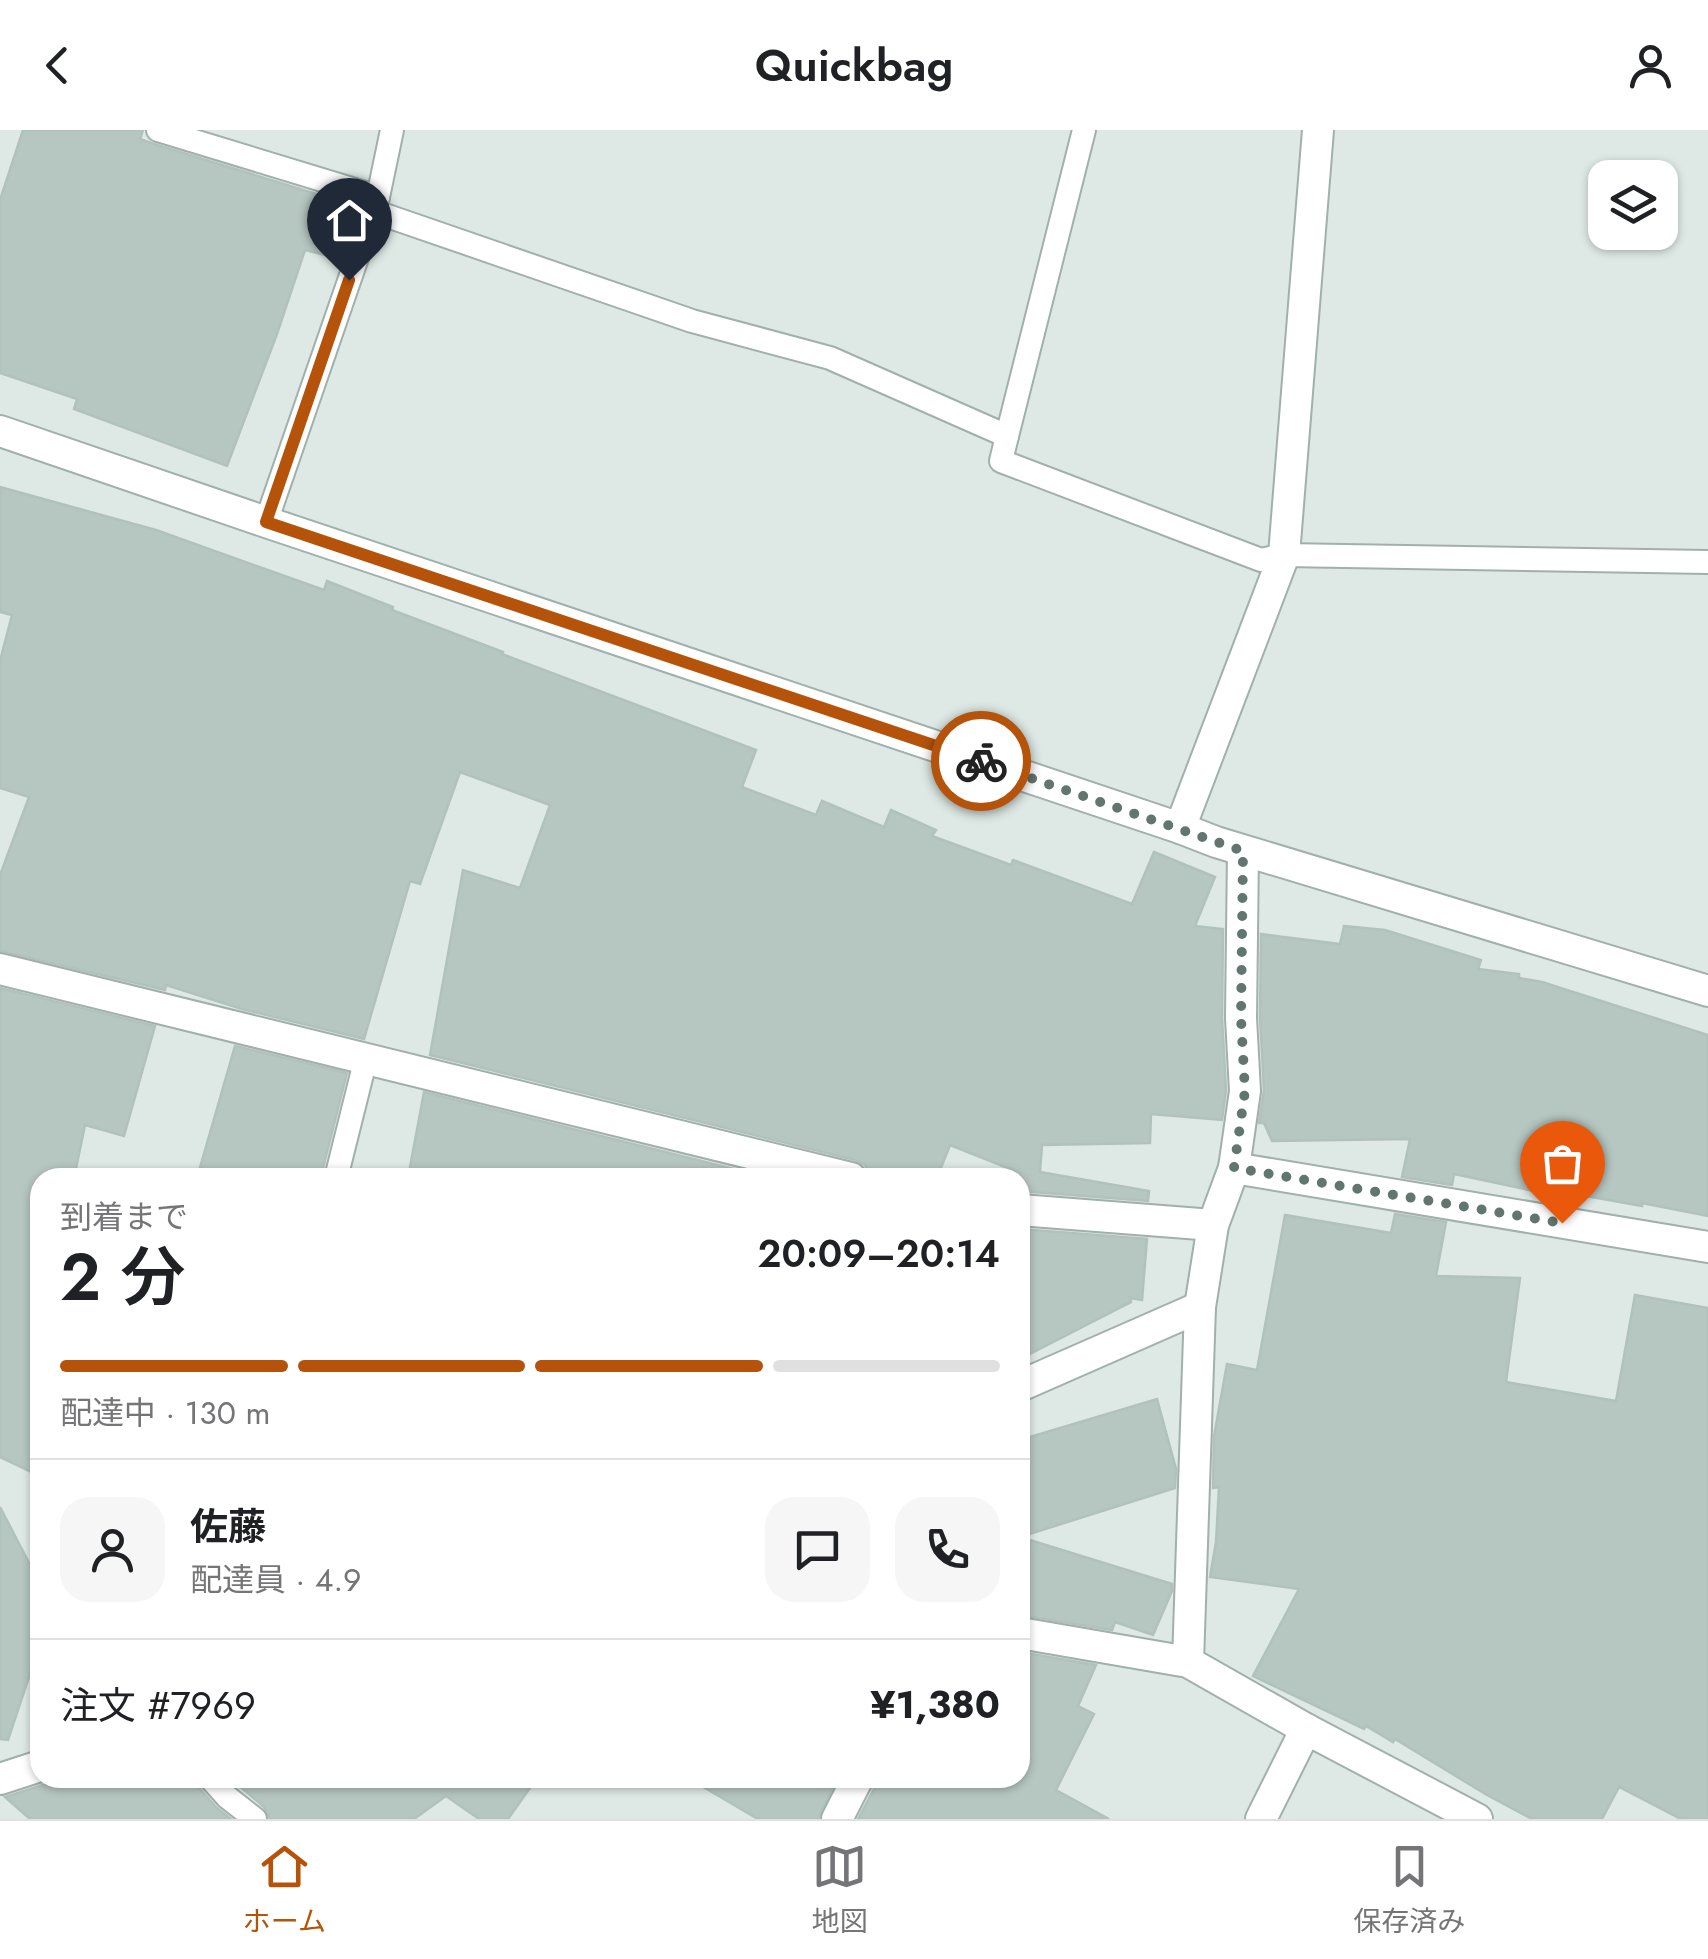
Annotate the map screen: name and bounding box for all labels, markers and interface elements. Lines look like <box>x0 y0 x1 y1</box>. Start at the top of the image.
text: Quickbag <box>755 33 953 98</box>
icon: back <box>30 38 85 93</box>
icon: person <box>1623 38 1678 93</box>
map controls <box>1588 160 1678 250</box>
button: layers <box>1588 160 1678 250</box>
pin <box>307 178 392 281</box>
icon: home <box>322 193 377 248</box>
courier <box>931 711 1031 811</box>
icon: bike <box>954 734 1009 789</box>
pin <box>1520 1121 1605 1224</box>
icon: bag <box>1535 1136 1590 1191</box>
text: 到着まで <box>60 1194 188 1240</box>
text: 20:09–20:14 <box>758 1226 1000 1281</box>
text: 2 分 <box>60 1230 185 1324</box>
text: 配達中 · 130 m <box>60 1390 270 1436</box>
button: person <box>60 1497 165 1602</box>
button: chat <box>765 1497 870 1602</box>
button: phone <box>895 1497 1000 1602</box>
text: 佐藤 <box>190 1499 266 1554</box>
text: 配達員 · 4.9 <box>190 1557 362 1603</box>
text: ¥1,380 <box>870 1677 1000 1732</box>
text: 注文 #7969 <box>60 1678 256 1733</box>
tab: ホーム <box>243 1839 326 1942</box>
tab: 地図 <box>812 1839 868 1942</box>
tab: 保存済み <box>1353 1839 1465 1942</box>

